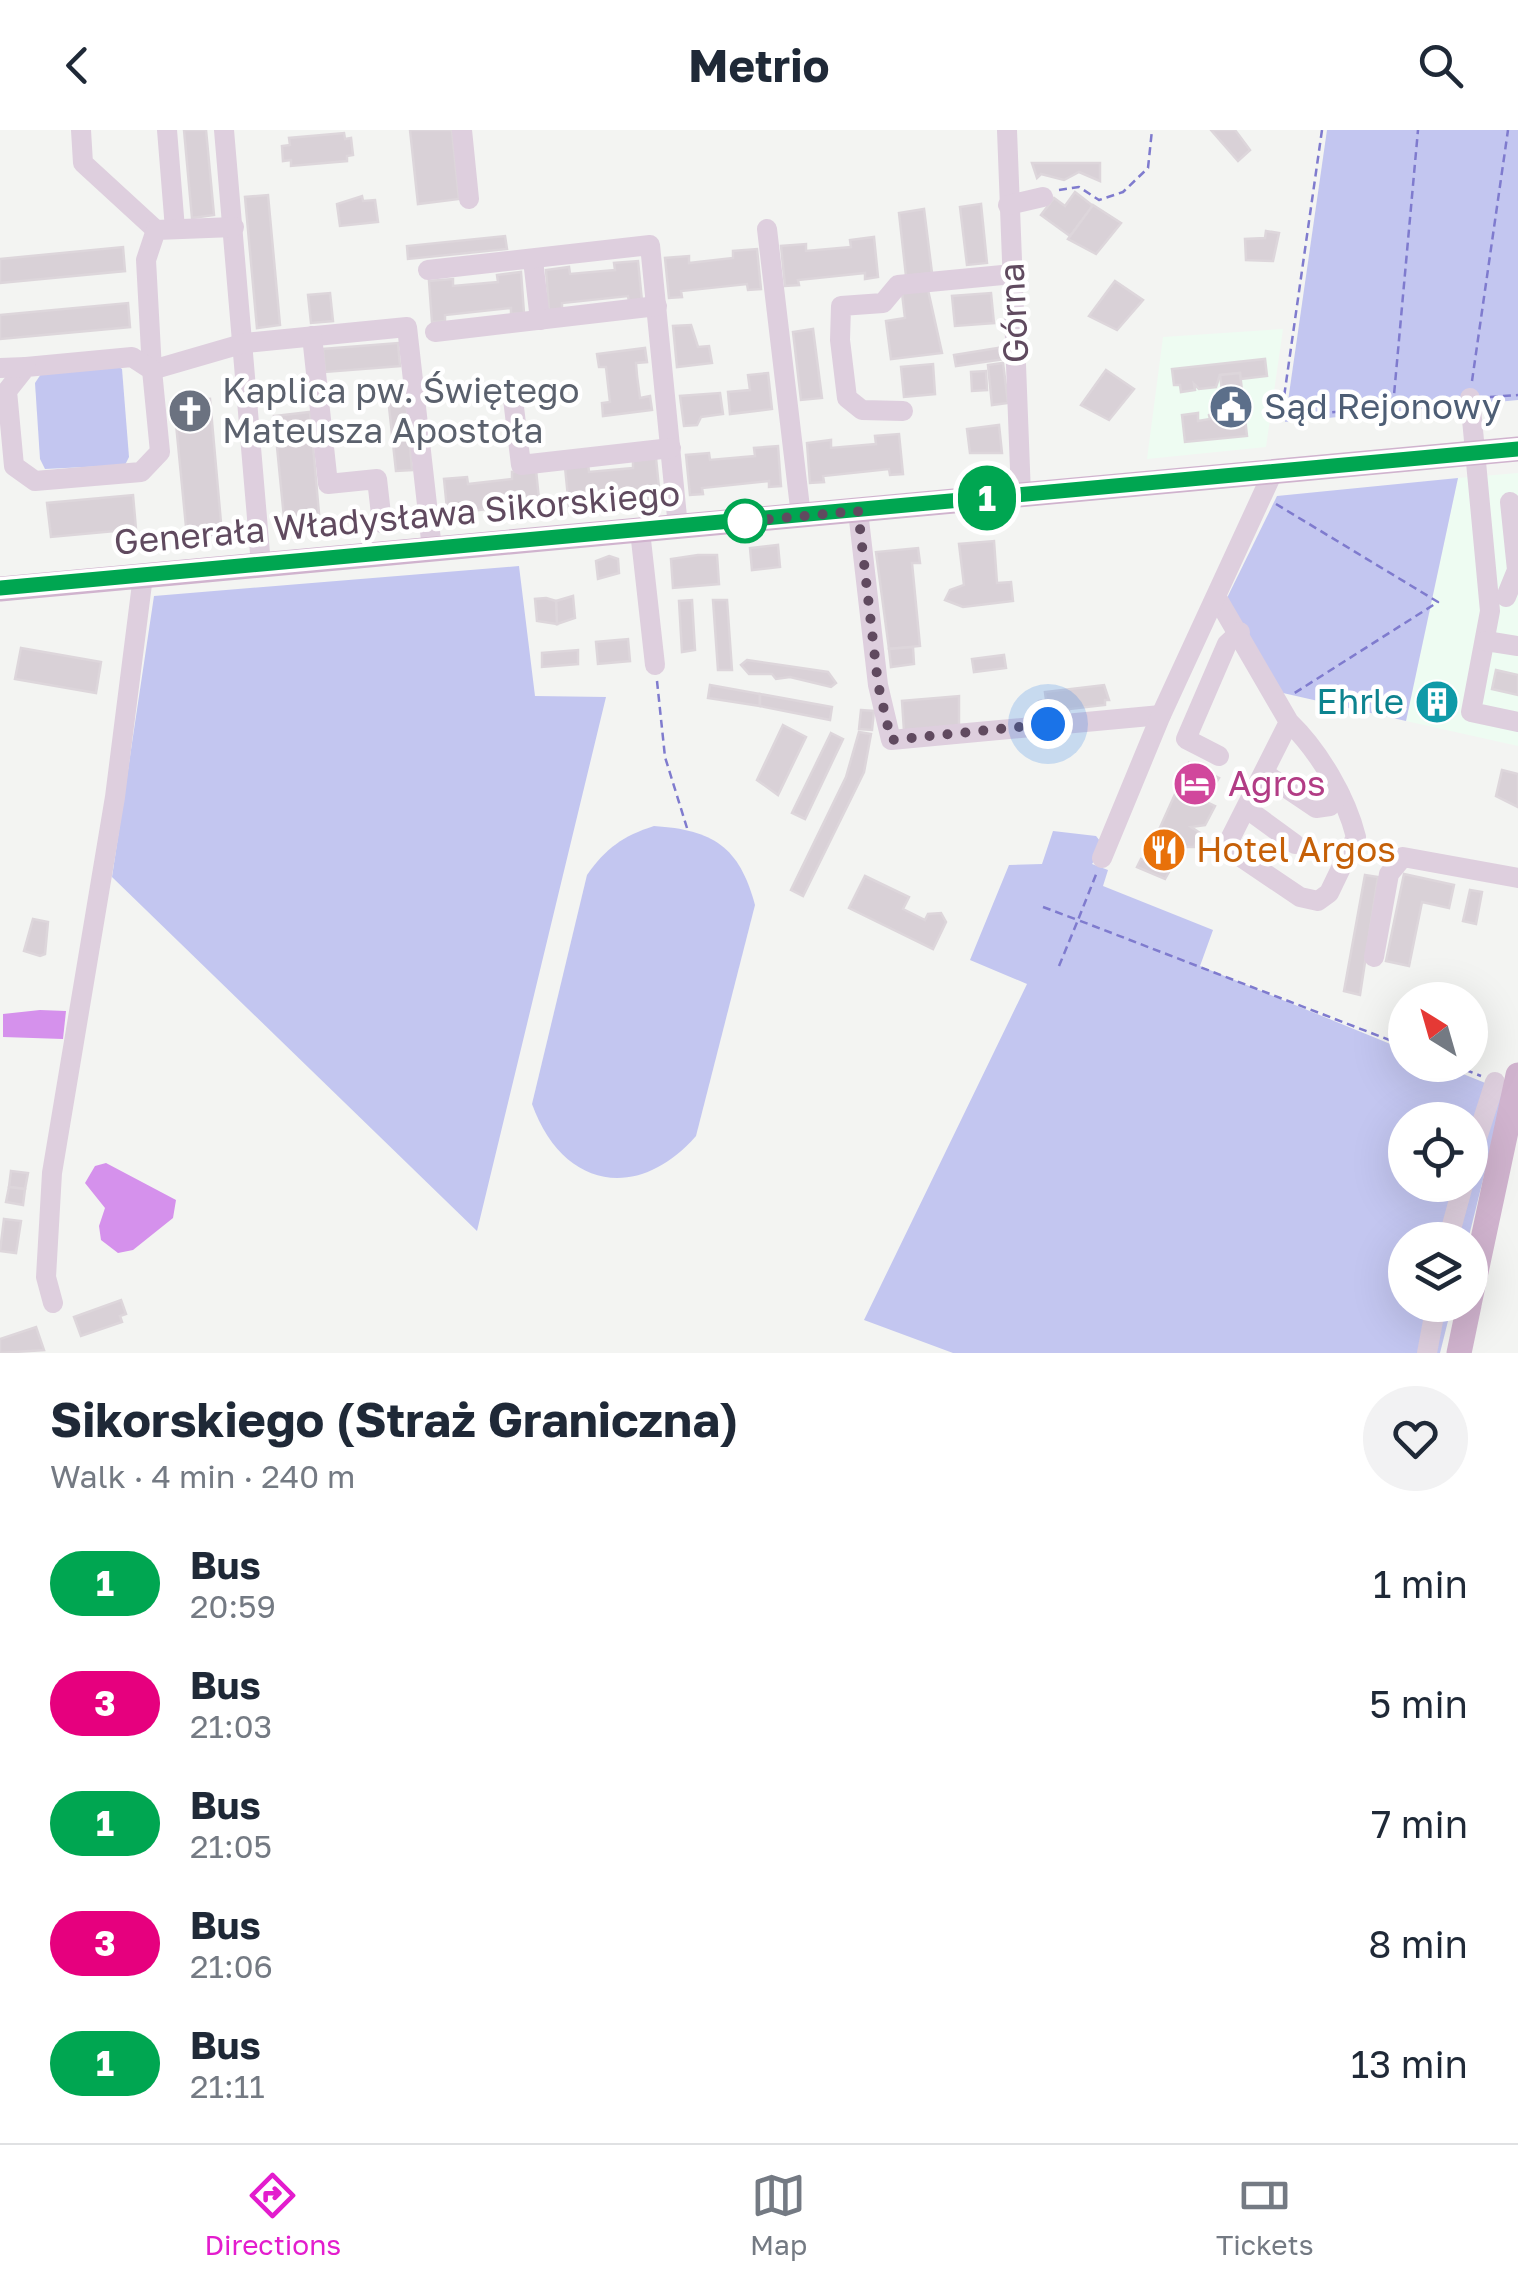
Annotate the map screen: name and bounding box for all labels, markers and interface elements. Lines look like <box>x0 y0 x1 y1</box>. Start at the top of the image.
icon: back <box>50 38 105 93</box>
text: Metrio <box>688 38 830 92</box>
icon: search <box>1413 38 1468 93</box>
street label: Górna <box>989 262 1037 364</box>
place label: Kaplica pw. Świętego Mateusza Apostoła <box>222 369 580 451</box>
public building icon: Sąd Rejonowy <box>1208 384 1254 430</box>
place label: Sąd Rejonowy <box>1264 385 1501 427</box>
church icon: Kaplica pw. Świętego Mateusza Apostoła <box>167 388 213 434</box>
line badge: 1 <box>954 466 1020 530</box>
street label: Generała Władysława Sikorskiego <box>112 471 682 563</box>
text: 1 <box>978 477 996 519</box>
unlabelled marker <box>724 500 766 542</box>
building icon: Ehrle <box>1414 679 1460 725</box>
place label: Ehrle <box>1316 680 1404 722</box>
your location <box>1023 699 1073 749</box>
hotel icon: Agros <box>1172 761 1218 807</box>
place label: Agros <box>1228 762 1325 804</box>
restaurant icon: Hotel Argos <box>1141 827 1187 873</box>
place label: Hotel Argos <box>1196 828 1396 870</box>
north arrow <box>1388 982 1488 1082</box>
map controls <box>1388 982 1488 1322</box>
button: locate <box>1388 1102 1488 1202</box>
button: layers <box>1388 1222 1488 1322</box>
button: heart <box>1363 1386 1468 1491</box>
text: Sikorskiego (Straż Graniczna) <box>50 1390 738 1448</box>
text: Walk · 4 min · 240 m <box>50 1457 355 1495</box>
text: Bus <box>190 1542 261 1587</box>
text: 1 min <box>1373 1561 1468 1606</box>
text: 1 <box>96 1562 114 1604</box>
text: 20:59 <box>190 1587 276 1625</box>
text: Bus <box>190 1662 261 1707</box>
text: 5 min <box>1369 1681 1468 1726</box>
text: 3 <box>94 1682 116 1724</box>
text: 21:03 <box>190 1707 272 1745</box>
text: Bus <box>190 1782 261 1827</box>
text: 7 min <box>1371 1801 1468 1846</box>
text: 1 <box>96 1802 114 1844</box>
text: 21:05 <box>190 1827 272 1865</box>
text: Bus <box>190 1902 261 1947</box>
text: 8 min <box>1368 1921 1468 1966</box>
text: 3 <box>94 1922 116 1964</box>
text: 21:06 <box>190 1947 273 1985</box>
text: Bus <box>190 2022 261 2067</box>
text: 13 min <box>1351 2041 1468 2086</box>
text: 1 <box>96 2042 114 2084</box>
text: 21:11 <box>190 2067 265 2105</box>
tab: Directions <box>204 2168 341 2261</box>
tab: Map <box>750 2168 807 2261</box>
tab: Tickets <box>1216 2168 1314 2261</box>

